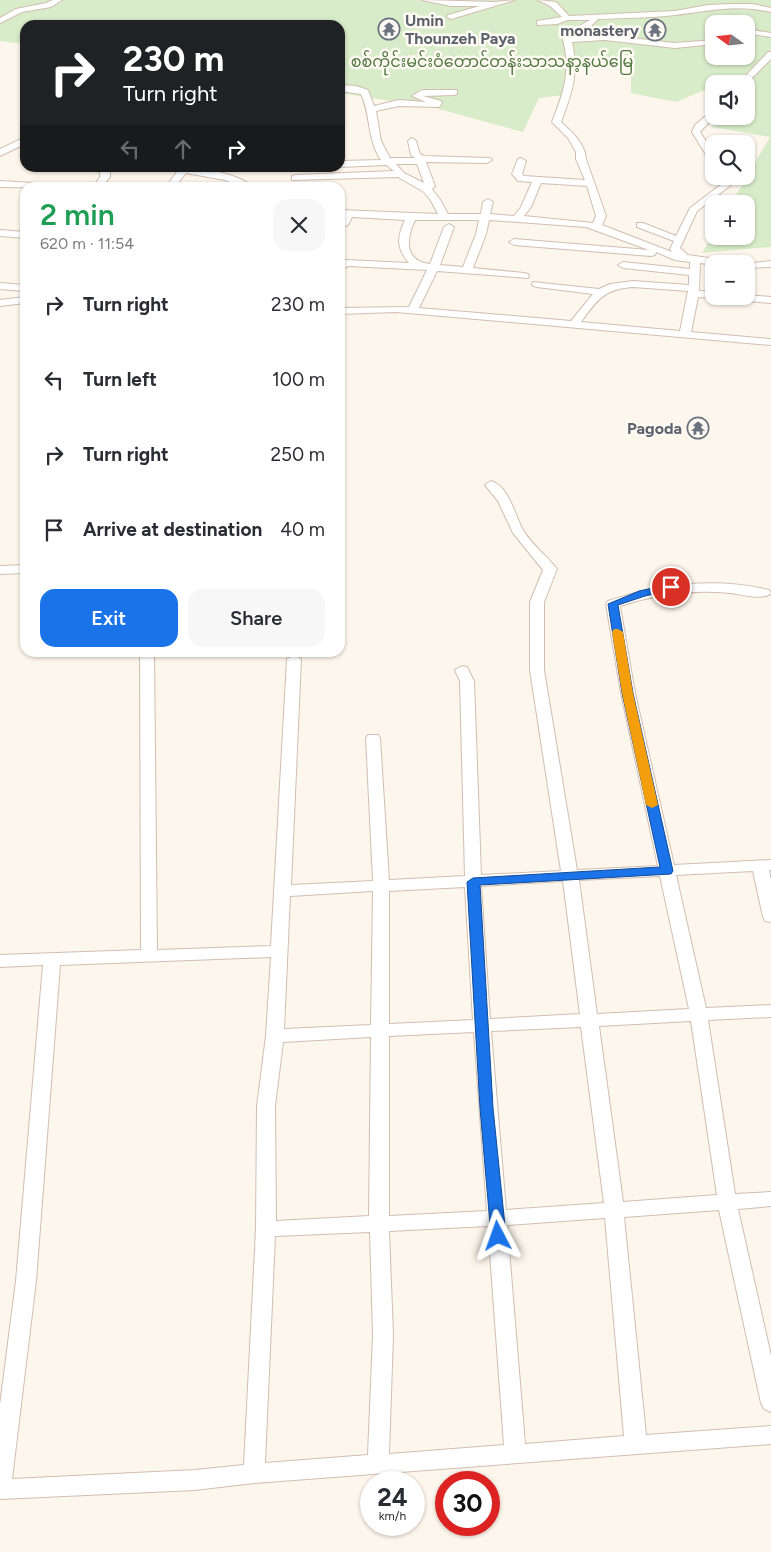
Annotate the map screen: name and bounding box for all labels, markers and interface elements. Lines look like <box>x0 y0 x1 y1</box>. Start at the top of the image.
place label: Umin Thounzeh Paya <box>405 11 516 48</box>
north arrow <box>705 15 755 65</box>
map controls <box>705 15 755 305</box>
temple icon: Umin Thounzeh Paya <box>377 17 401 41</box>
temple icon: monastery <box>643 18 667 42</box>
place label: monastery <box>560 21 640 40</box>
text: 230 m <box>123 38 224 80</box>
icon: right <box>40 40 105 105</box>
park label: စစ်ကိုင်းမင်းဝံတောင်တန်းသာသနာ့နယ်မြေ <box>351 50 633 76</box>
button: sound <box>705 75 755 125</box>
text: Turn right <box>123 80 218 107</box>
icon: left <box>116 135 144 163</box>
icon: ahead <box>169 135 197 163</box>
icon: right <box>222 135 250 163</box>
button: search <box>705 135 755 185</box>
button: + <box>705 195 755 245</box>
text: 2 min <box>40 196 115 233</box>
button: close <box>273 199 325 251</box>
text: 620 m · 11:54 <box>40 234 134 253</box>
button: − <box>705 255 755 305</box>
icon: right <box>40 291 68 319</box>
text: Turn right <box>83 293 169 316</box>
text: 230 m <box>271 293 325 316</box>
icon: left <box>40 366 68 394</box>
text: Turn left <box>83 368 157 391</box>
text: 100 m <box>272 368 325 391</box>
temple icon: Pagoda <box>686 416 710 440</box>
place label: Pagoda <box>627 419 682 438</box>
icon: right <box>40 441 68 469</box>
text: Turn right <box>83 443 169 466</box>
text: 250 m <box>270 443 325 466</box>
icon: arrive <box>40 516 68 544</box>
text: Arrive at destination <box>83 518 262 541</box>
text: 40 m <box>280 518 325 541</box>
pin <box>650 566 692 608</box>
icon: arrive <box>657 573 685 601</box>
button: Exit <box>40 589 178 647</box>
button: Share <box>188 589 325 647</box>
position arrow <box>471 1209 523 1261</box>
speed limit sign: 30 <box>435 1471 500 1536</box>
text: 24 <box>377 1482 408 1512</box>
text: km/h <box>379 1509 406 1523</box>

